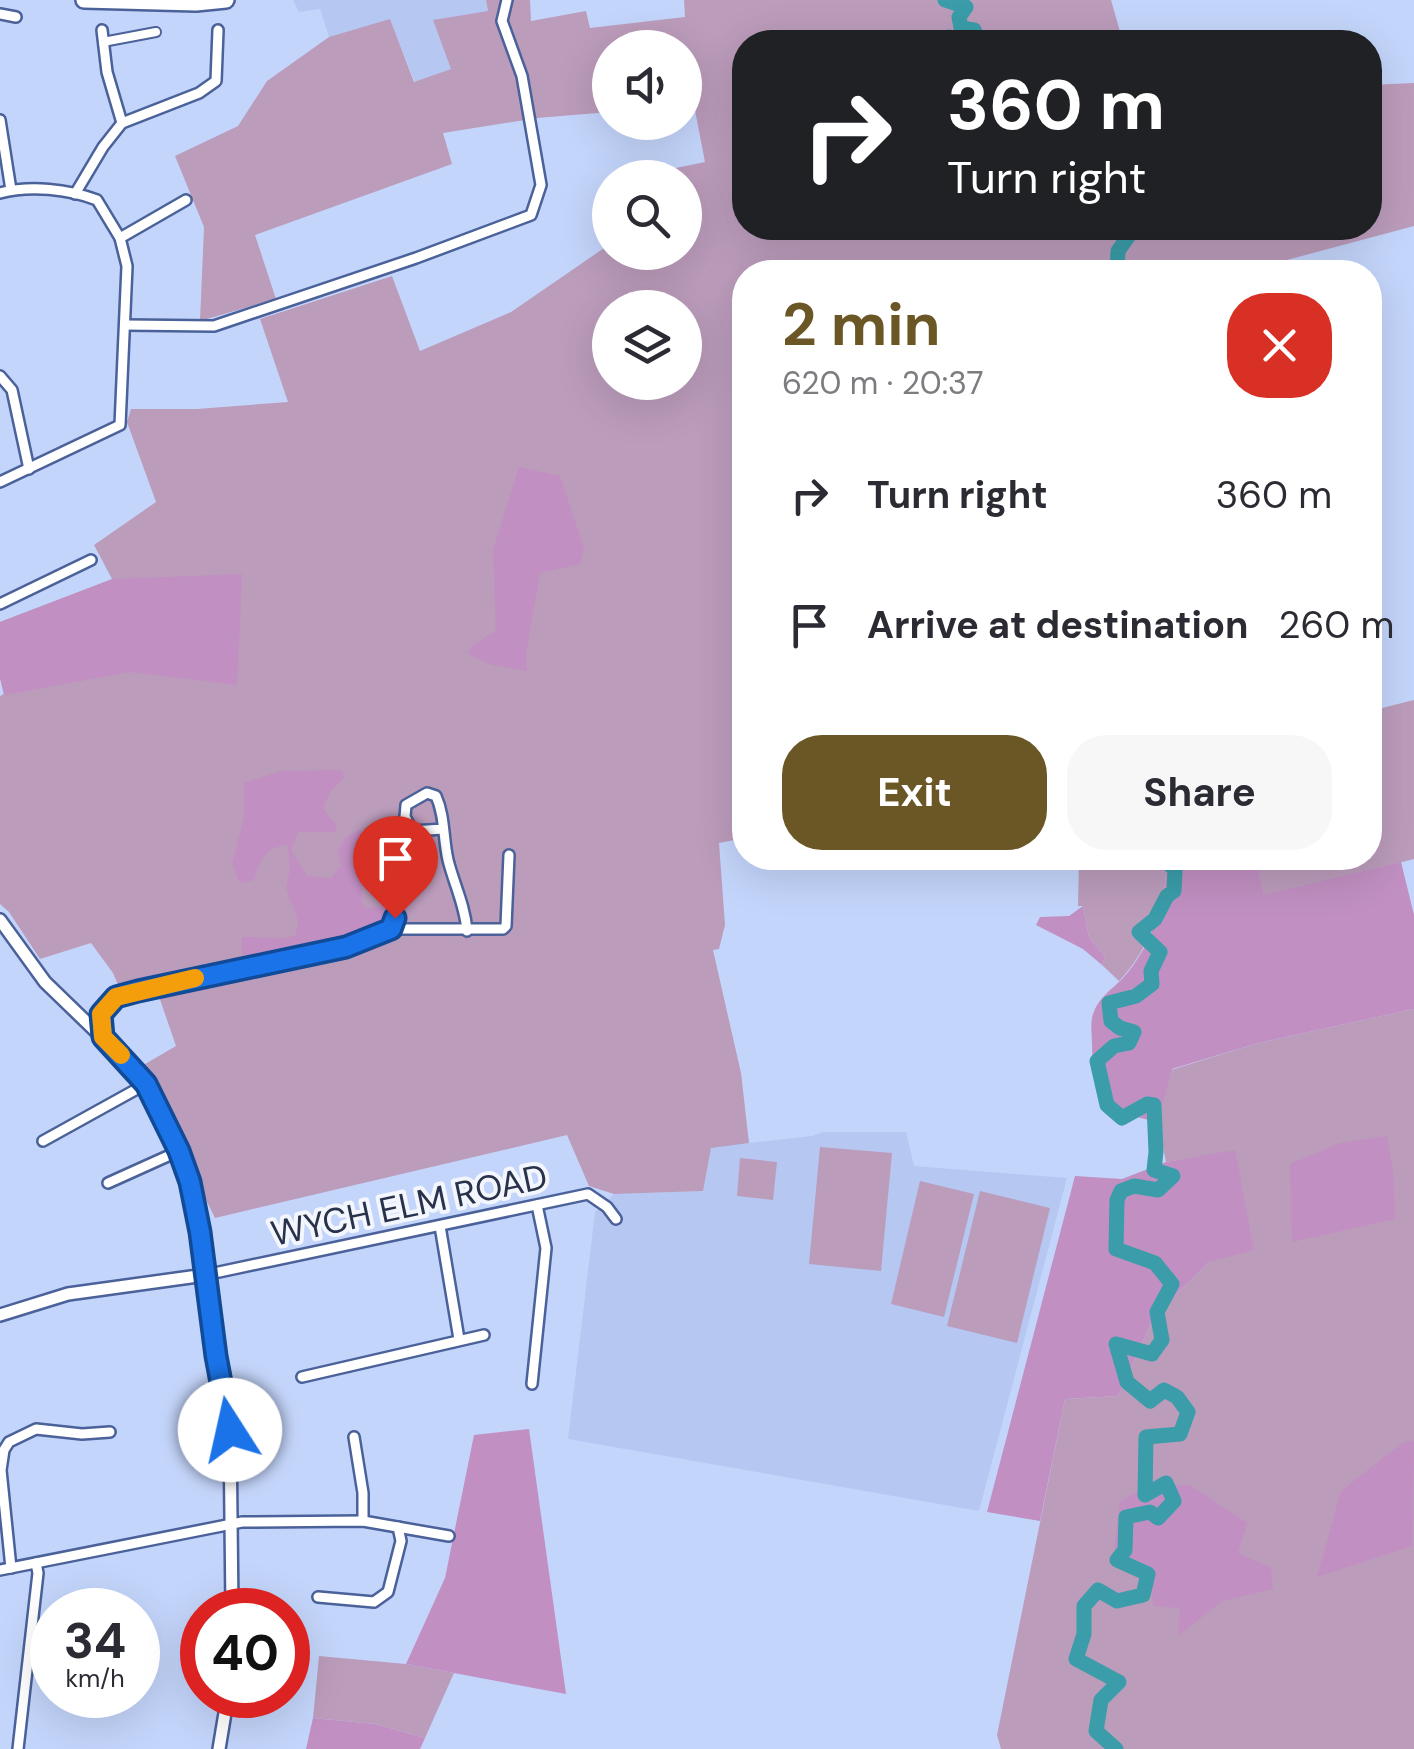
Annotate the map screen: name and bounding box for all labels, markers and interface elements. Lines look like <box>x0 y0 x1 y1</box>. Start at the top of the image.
map controls <box>592 30 702 400</box>
button: sound <box>592 30 702 140</box>
text: 360 m <box>947 60 1165 151</box>
icon: right <box>782 70 912 200</box>
text: Turn right <box>947 148 1146 207</box>
button: search <box>592 160 702 270</box>
text: 2 min <box>782 285 941 364</box>
button: layers <box>592 290 702 400</box>
button: close <box>1227 293 1332 398</box>
text: 620 m · 20:37 <box>782 362 984 404</box>
icon: right <box>782 468 837 523</box>
text: Turn right <box>867 470 1048 520</box>
text: 360 m <box>1216 470 1332 520</box>
icon: arrive <box>782 598 837 653</box>
text: Arrive at destination <box>867 600 1249 650</box>
text: 260 m <box>1279 600 1394 650</box>
button: Exit <box>782 735 1047 850</box>
button: Share <box>1067 735 1332 850</box>
pin <box>353 816 438 919</box>
icon: arrive <box>368 831 423 886</box>
street label: WYCH ELM ROAD <box>267 1153 551 1257</box>
position arrow <box>178 1378 282 1482</box>
speed limit sign: 40 <box>180 1588 310 1718</box>
text: 34 <box>64 1608 126 1674</box>
text: km/h <box>65 1662 125 1695</box>

